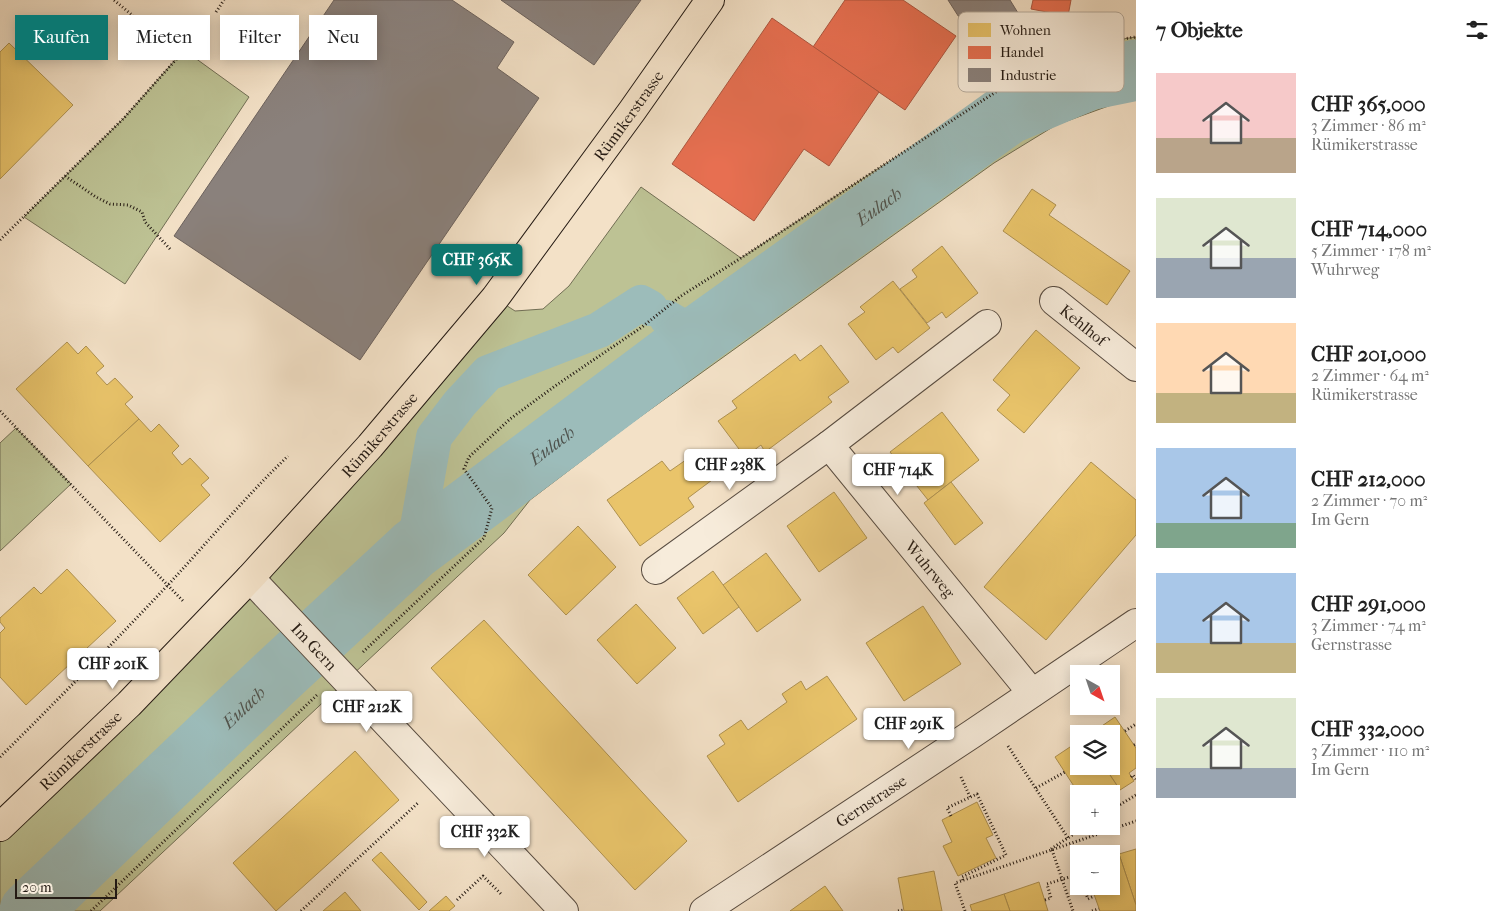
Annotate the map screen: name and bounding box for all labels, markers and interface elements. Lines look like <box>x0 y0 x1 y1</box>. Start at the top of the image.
legend <box>958 12 1124 92</box>
chip: Kaufen <box>15 15 108 60</box>
chip: Mieten <box>118 15 210 60</box>
chip: Filter <box>220 15 299 60</box>
chip: Neu <box>309 15 377 60</box>
icon: filters <box>1463 16 1491 44</box>
text: 7 Objekte <box>1156 18 1243 42</box>
text: Wohnen <box>999 22 1051 39</box>
text: Handel <box>1000 44 1044 61</box>
street label: Rümikerstrasse <box>589 67 667 164</box>
text: Industrie <box>1000 67 1056 84</box>
text: CHF 365,000 <box>1311 92 1426 116</box>
icon: home <box>1196 93 1256 153</box>
text: 3 Zimmer · 86 m² <box>1311 116 1426 135</box>
text: Rümikerstrasse <box>1311 135 1418 154</box>
water label: Eulach <box>851 183 906 231</box>
text: CHF 714,000 <box>1311 217 1427 241</box>
icon: home <box>1196 218 1256 278</box>
text: 5 Zimmer · 178 m² <box>1311 241 1431 260</box>
pin: CHF 365K <box>425 244 529 286</box>
text: CHF 365K <box>442 250 512 269</box>
text: Wuhrweg <box>1311 260 1379 279</box>
street label: Kehlhof <box>1056 300 1114 352</box>
text: CHF 201,000 <box>1311 342 1426 366</box>
icon: home <box>1196 343 1256 403</box>
text: 2 Zimmer · 64 m² <box>1311 366 1429 385</box>
text: Rümikerstrasse <box>1311 385 1418 404</box>
street label: Rümikerstrasse <box>337 388 421 481</box>
water label: Eulach <box>524 422 579 470</box>
pin: CHF 238K <box>678 448 782 491</box>
pin: CHF 714K <box>846 454 950 496</box>
text: CHF 238K <box>695 455 765 474</box>
text: CHF 714K <box>863 460 933 479</box>
text: CHF 212,000 <box>1311 467 1426 491</box>
icon: home <box>1196 468 1256 528</box>
text: 2 Zimmer · 70 m² <box>1311 491 1427 510</box>
text: Im Gern <box>1311 510 1369 529</box>
street label: Wuhrweg <box>901 536 960 602</box>
text: CHF 291,000 <box>1311 592 1426 616</box>
icon: home <box>1196 593 1256 653</box>
text: 3 Zimmer · 74 m² <box>1311 616 1426 635</box>
street label: Im Gern <box>288 619 342 675</box>
text: Gernstrasse <box>1311 635 1392 654</box>
pin: CHF 201K <box>61 648 165 690</box>
text: CHF 201K <box>78 654 148 673</box>
north arrow <box>1070 665 1120 715</box>
map controls <box>1070 665 1120 895</box>
water label: Eulach <box>217 682 270 734</box>
pin: CHF 212K <box>315 690 419 733</box>
text: CHF 212K <box>332 697 402 716</box>
street label: Rümikerstrasse <box>35 707 126 794</box>
pin: CHF 291K <box>857 708 961 750</box>
text: CHF 291K <box>874 714 944 733</box>
text: CHF 332,000 <box>1311 717 1425 741</box>
icon: home <box>1196 718 1256 778</box>
button: layers <box>1070 725 1120 775</box>
text: 3 Zimmer · 110 m² <box>1311 741 1429 760</box>
text: Im Gern <box>1311 760 1369 779</box>
street label: Gernstrasse <box>832 771 910 831</box>
button: + <box>1070 785 1120 835</box>
pin: CHF 332K <box>433 816 537 858</box>
text: CHF 332K <box>451 822 519 841</box>
button: − <box>1070 845 1120 895</box>
scale bar <box>15 876 118 899</box>
text: 20 m <box>22 879 52 896</box>

